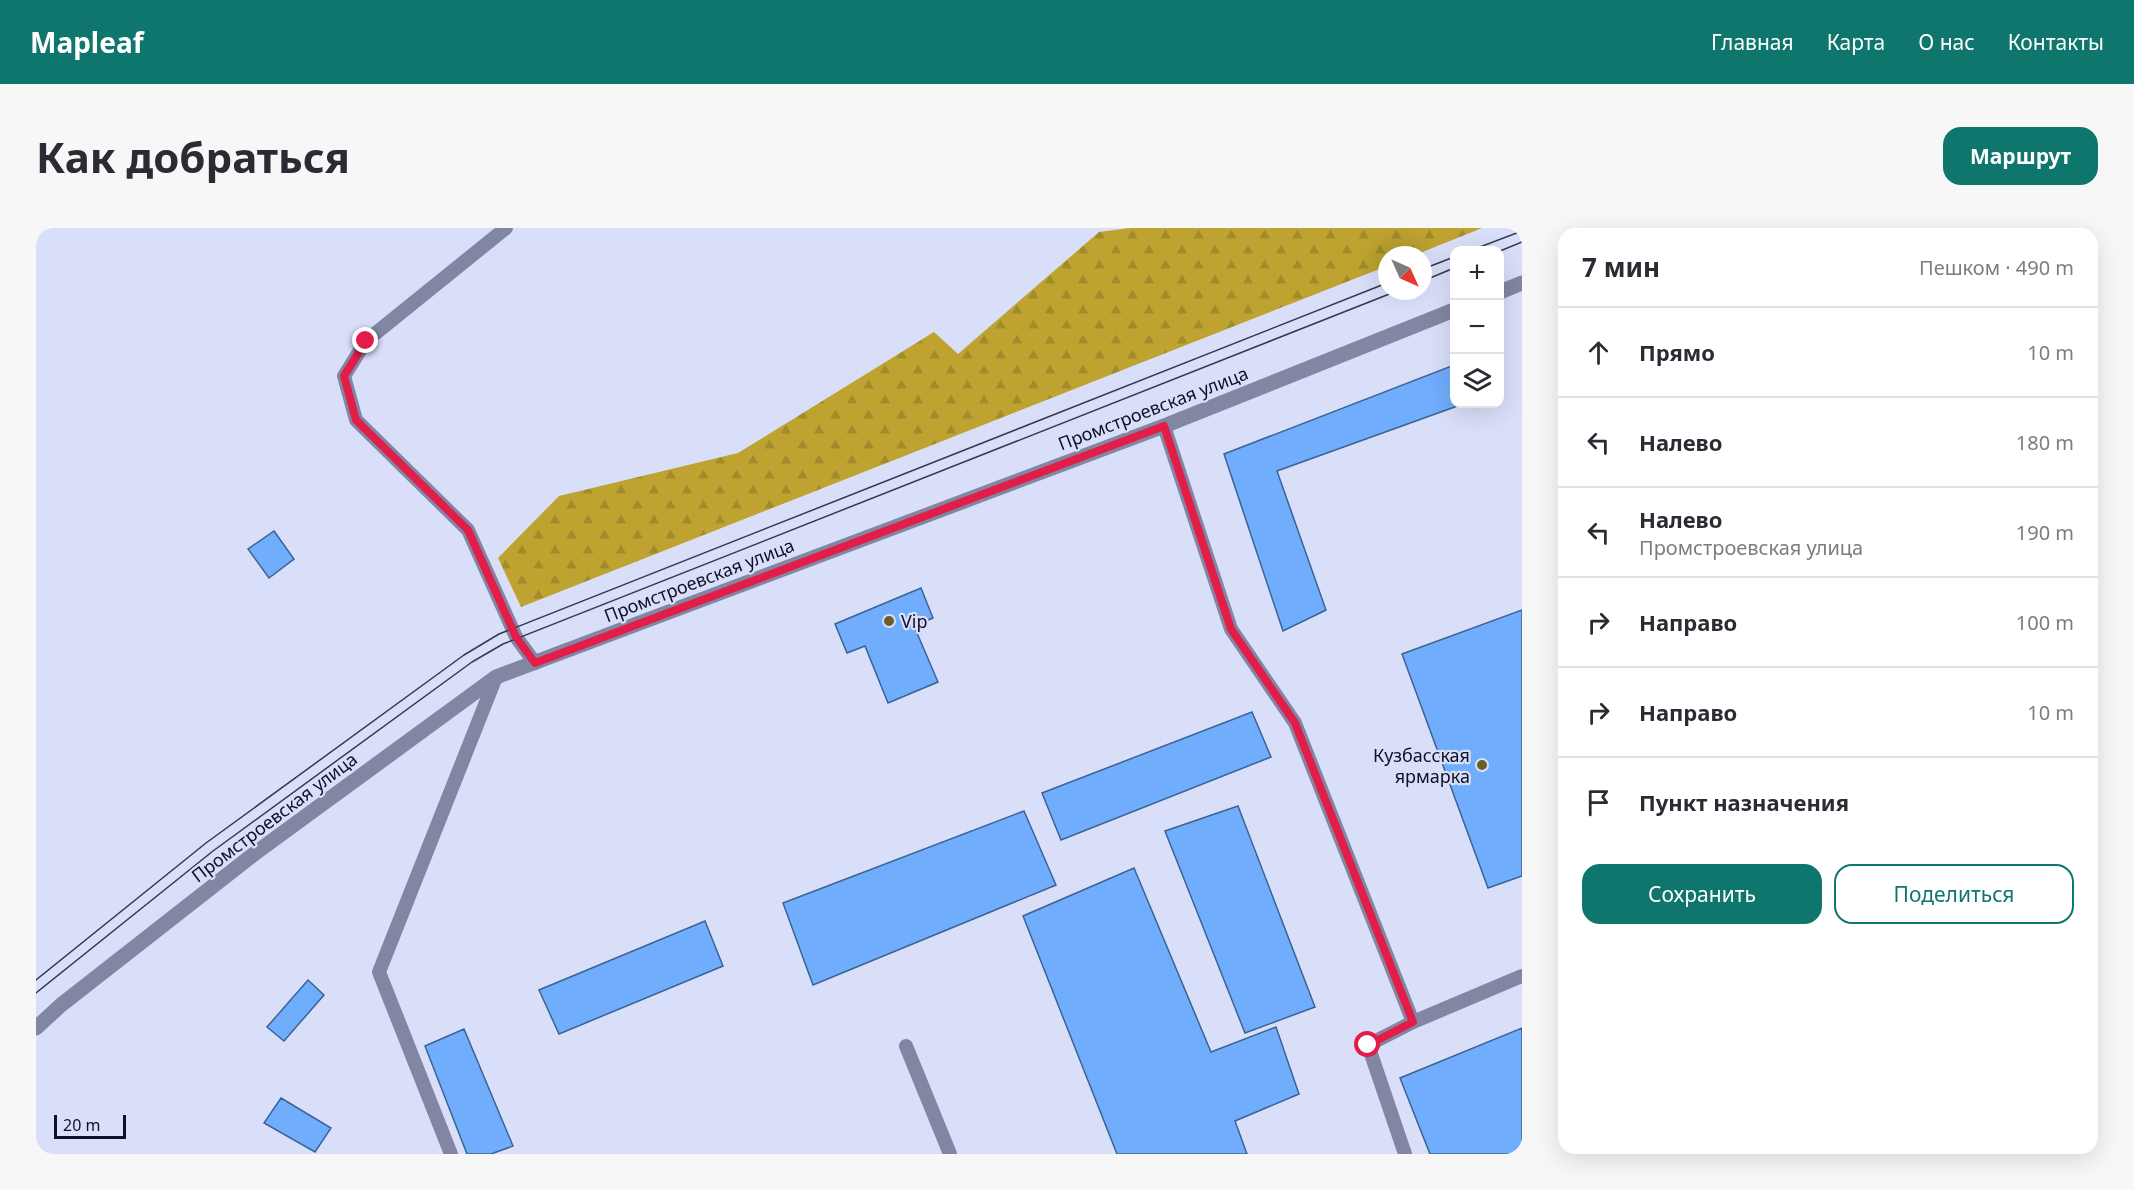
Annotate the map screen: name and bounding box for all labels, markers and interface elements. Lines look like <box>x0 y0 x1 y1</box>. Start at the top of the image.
text: Mapleaf <box>30 23 144 61</box>
text: Главная <box>1711 28 1794 56</box>
text: Карта <box>1827 28 1885 56</box>
text: О нас <box>1918 28 1975 56</box>
text: Контакты <box>2008 28 2104 56</box>
button: Маршрут <box>1943 127 2098 185</box>
text: Как добраться <box>36 128 350 185</box>
north arrow <box>1378 246 1432 300</box>
map controls <box>1450 246 1504 408</box>
button: + <box>1450 246 1504 300</box>
text: 7 мин <box>1582 249 1660 285</box>
text: Пешком · 490 m <box>1919 254 2074 281</box>
button: − <box>1450 300 1504 354</box>
route end <box>352 327 378 353</box>
icon: ahead <box>1582 336 1615 369</box>
text: Прямо <box>1639 337 1715 367</box>
text: 10 m <box>2027 339 2074 366</box>
button: layers <box>1450 354 1504 408</box>
street label: Промстроевская улица <box>1055 361 1251 455</box>
icon: left <box>1582 426 1615 459</box>
text: Налево <box>1639 427 1722 457</box>
text: 180 m <box>2016 429 2074 456</box>
text: Налево <box>1639 504 1722 534</box>
icon: left <box>1582 516 1615 549</box>
text: 190 m <box>2016 519 2074 546</box>
street label: Промстроевская улица <box>601 533 797 627</box>
text: Промстроевская улица <box>1639 534 1863 561</box>
icon: right <box>1582 606 1615 639</box>
text: Направо <box>1639 607 1737 637</box>
place label: Vip <box>901 609 928 633</box>
text: 100 m <box>2016 609 2074 636</box>
marker: Vip <box>882 614 896 628</box>
icon: right <box>1582 696 1615 729</box>
text: Направо <box>1639 697 1737 727</box>
text: 10 m <box>2027 699 2074 726</box>
place label: Кузбасская ярмарка <box>1373 743 1470 788</box>
street label: Промстроевская улица <box>186 747 362 887</box>
marker: Кузбасская ярмарка <box>1475 758 1489 772</box>
icon: arrive <box>1582 786 1615 819</box>
text: Пункт назначения <box>1639 787 1849 817</box>
button: Сохранить <box>1582 864 1822 924</box>
button: Поделиться <box>1834 864 2074 924</box>
route start <box>1354 1031 1380 1057</box>
scale bar <box>54 1112 126 1140</box>
text: 20 m <box>63 1114 100 1136</box>

